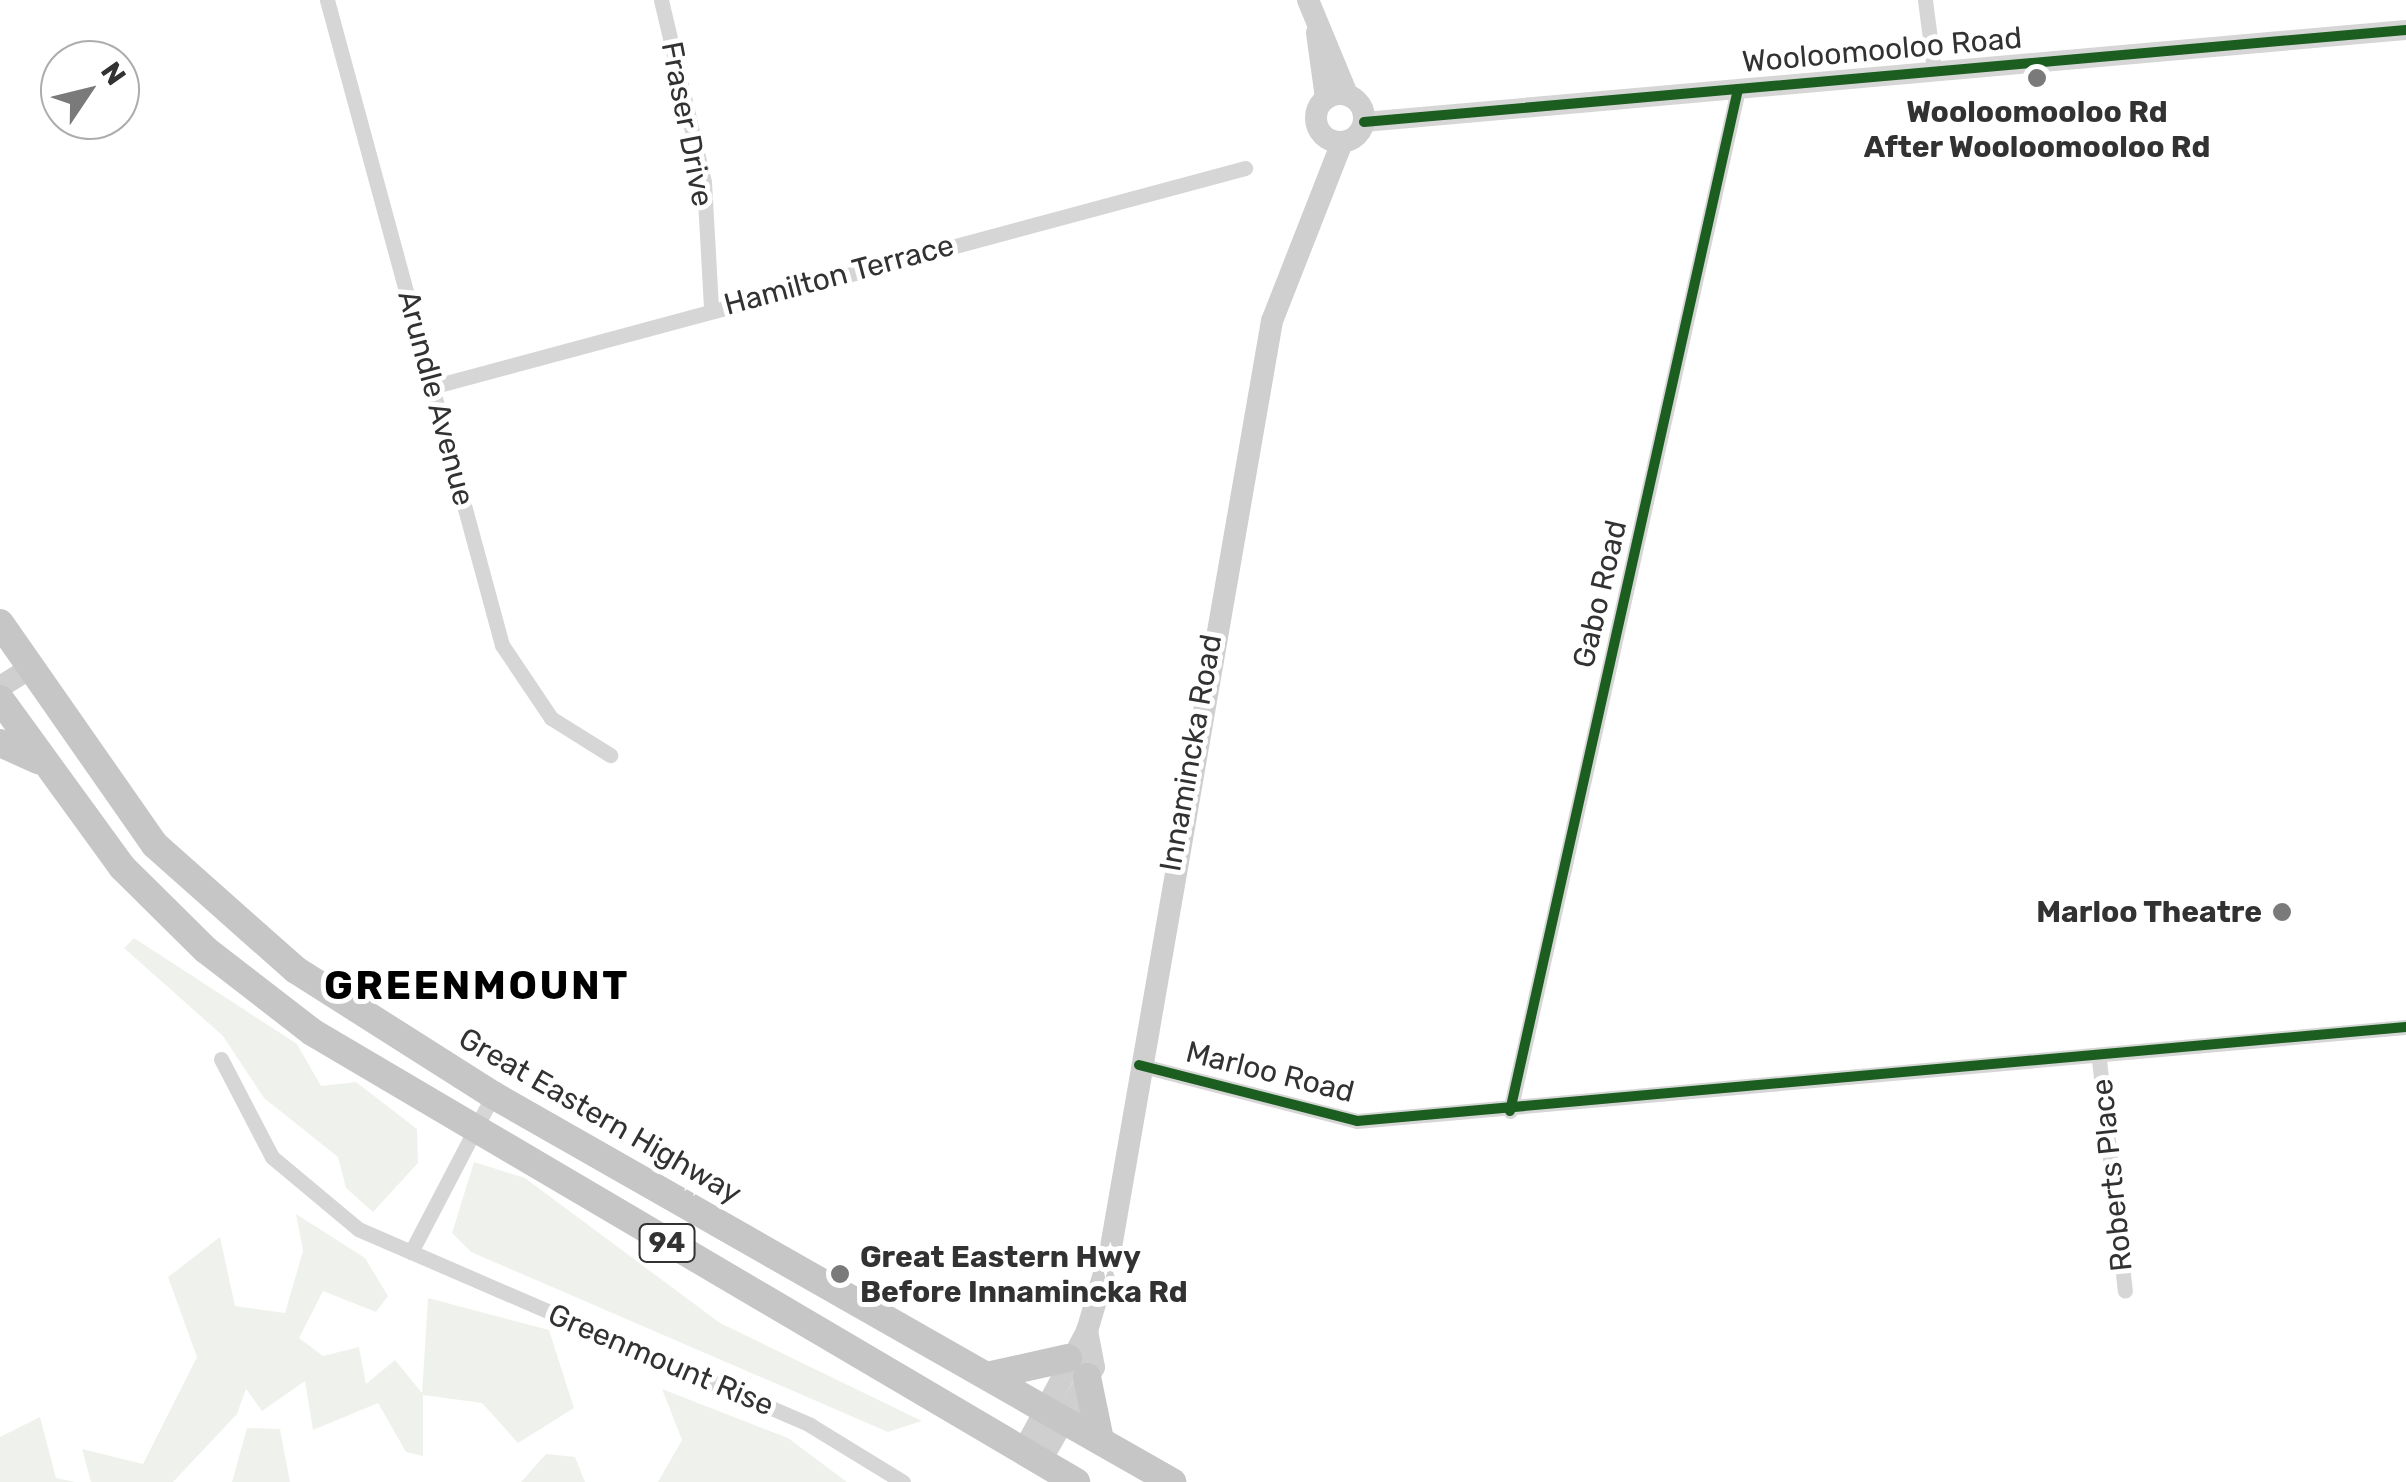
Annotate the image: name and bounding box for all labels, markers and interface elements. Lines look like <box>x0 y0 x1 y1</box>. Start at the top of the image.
street label: Wooloomooloo Road <box>1741 20 2023 80</box>
street label: Fraser Drive <box>653 38 721 210</box>
north arrow <box>40 40 140 140</box>
text: N <box>94 56 133 91</box>
marker: Wooloomooloo Rd After Wooloomooloo Rd <box>2026 67 2048 89</box>
place label: Wooloomooloo Rd After Wooloomooloo Rd <box>1863 94 2211 164</box>
street label: Hamilton Terrace <box>720 227 958 323</box>
street label: Arundle Avenue <box>390 286 482 510</box>
street label: Gabo Road <box>1566 517 1634 671</box>
street label: Innamincka Road <box>1152 632 1230 874</box>
place label: Marloo Theatre <box>2036 894 2262 930</box>
marker: Marloo Theatre <box>2271 901 2293 923</box>
district label: GREENMOUNT <box>324 962 630 1010</box>
street label: Great Eastern Highway <box>452 1020 748 1212</box>
street label: Marloo Road <box>1182 1034 1358 1110</box>
street label: Roberts Place <box>2084 1077 2140 1273</box>
road number: 94 <box>637 1220 697 1266</box>
place label: Great Eastern Hwy Before Innamincka Rd <box>860 1239 1188 1310</box>
marker: Great Eastern Hwy Before Innamincka Rd <box>829 1263 851 1285</box>
street label: Greenmount Rise <box>543 1296 779 1424</box>

